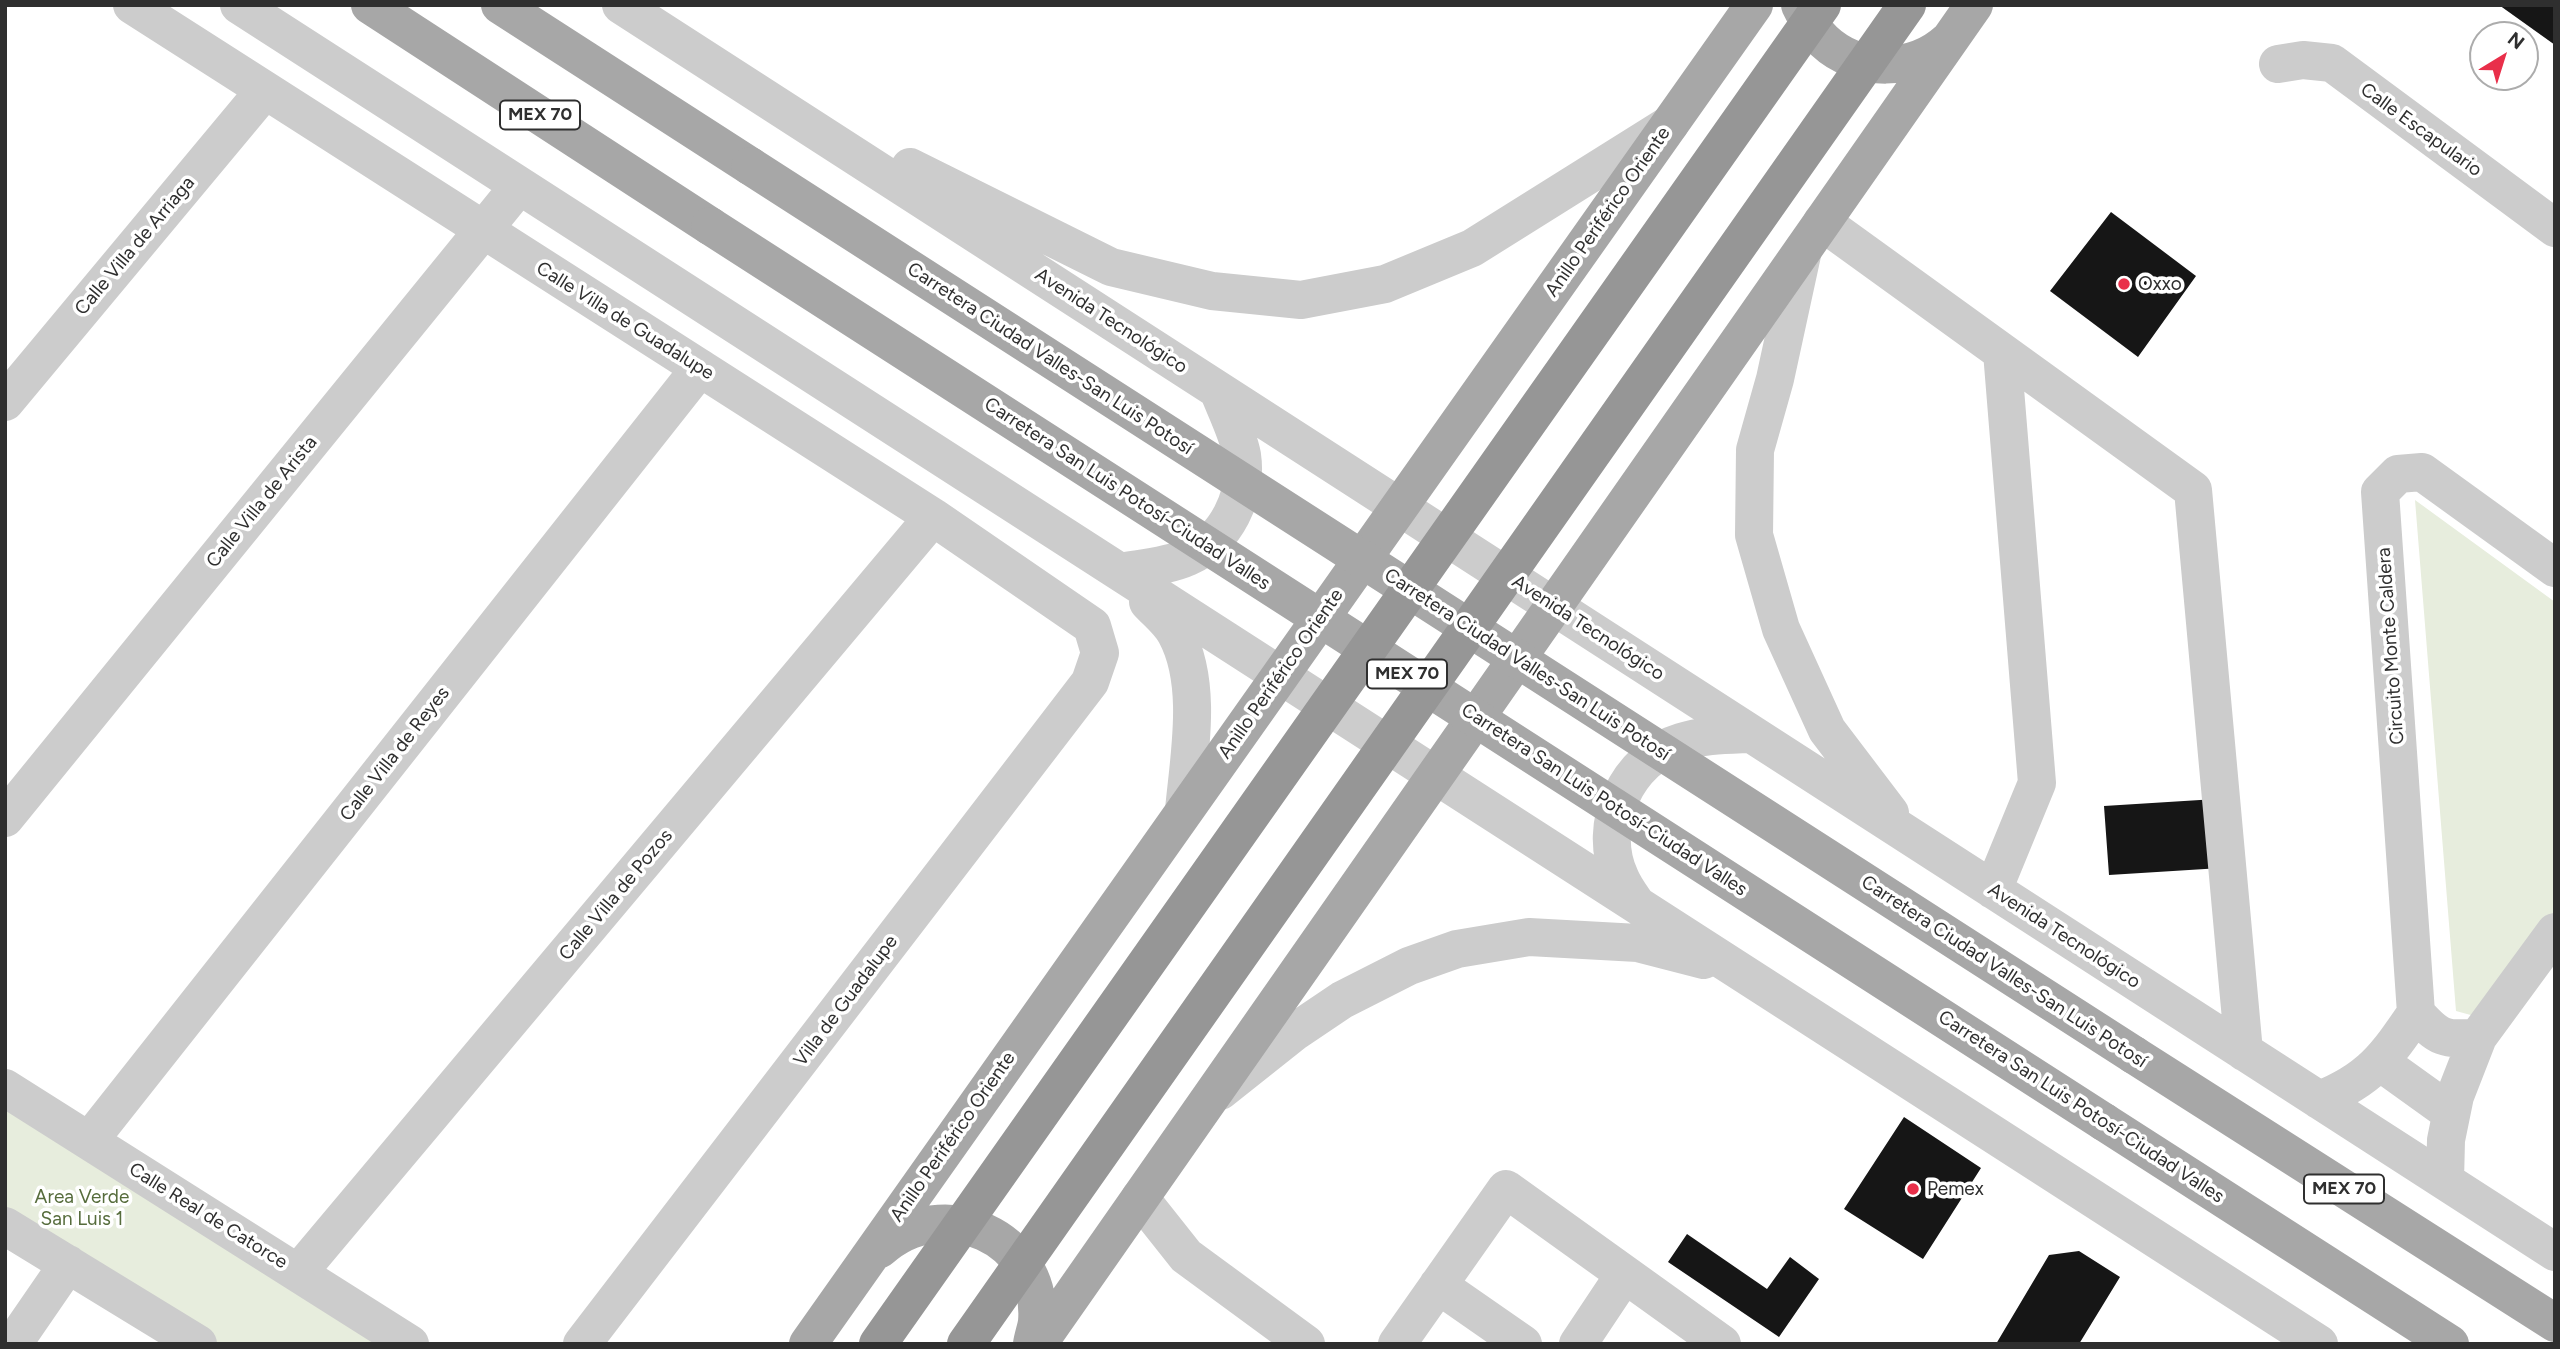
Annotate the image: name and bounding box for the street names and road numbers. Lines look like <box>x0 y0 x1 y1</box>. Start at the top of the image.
street label: Calle Escapulario <box>2356 78 2486 182</box>
road number: MEX 70 <box>500 100 580 130</box>
street label: Anillo Periférico Oriente <box>1541 123 1675 301</box>
street label: Calle Villa de Arriaga <box>70 172 200 320</box>
street label: Calle Villa de Guadalupe <box>532 257 718 385</box>
street label: Carretera Ciudad Valles-San Luis Potosí <box>903 258 1197 460</box>
street label: Avenida Tecnológico <box>1031 263 1191 379</box>
street label: Carretera San Luis Potosí-Ciudad Valles <box>980 393 1274 595</box>
street label: Calle Villa de Arista <box>202 432 322 572</box>
street label: Circuito Monte Caldera <box>2373 547 2409 745</box>
street label: Carretera Ciudad Valles-San Luis Potosí <box>1380 564 1674 766</box>
street label: Avenida Tecnológico <box>1508 570 1668 686</box>
street label: Anillo Periférico Oriente <box>1214 585 1348 763</box>
road number: MEX 70 <box>1367 660 1447 688</box>
street label: Calle Villa de Reyes <box>335 682 455 826</box>
street label: Carretera San Luis Potosí-Ciudad Valles <box>1457 699 1751 901</box>
street label: Calle Villa de Pozos <box>554 825 678 965</box>
street label: Carretera Ciudad Valles-San Luis Potosí <box>1857 871 2151 1073</box>
street label: Avenida Tecnológico <box>1984 878 2144 994</box>
street label: Villa de Guadalupe <box>789 931 903 1071</box>
street label: Carretera San Luis Potosí-Ciudad Valles <box>1934 1006 2228 1208</box>
street label: Anillo Periférico Oriente <box>886 1048 1020 1226</box>
street label: Calle Real de Catorce <box>125 1158 291 1274</box>
road number: MEX 70 <box>2304 1174 2384 1204</box>

